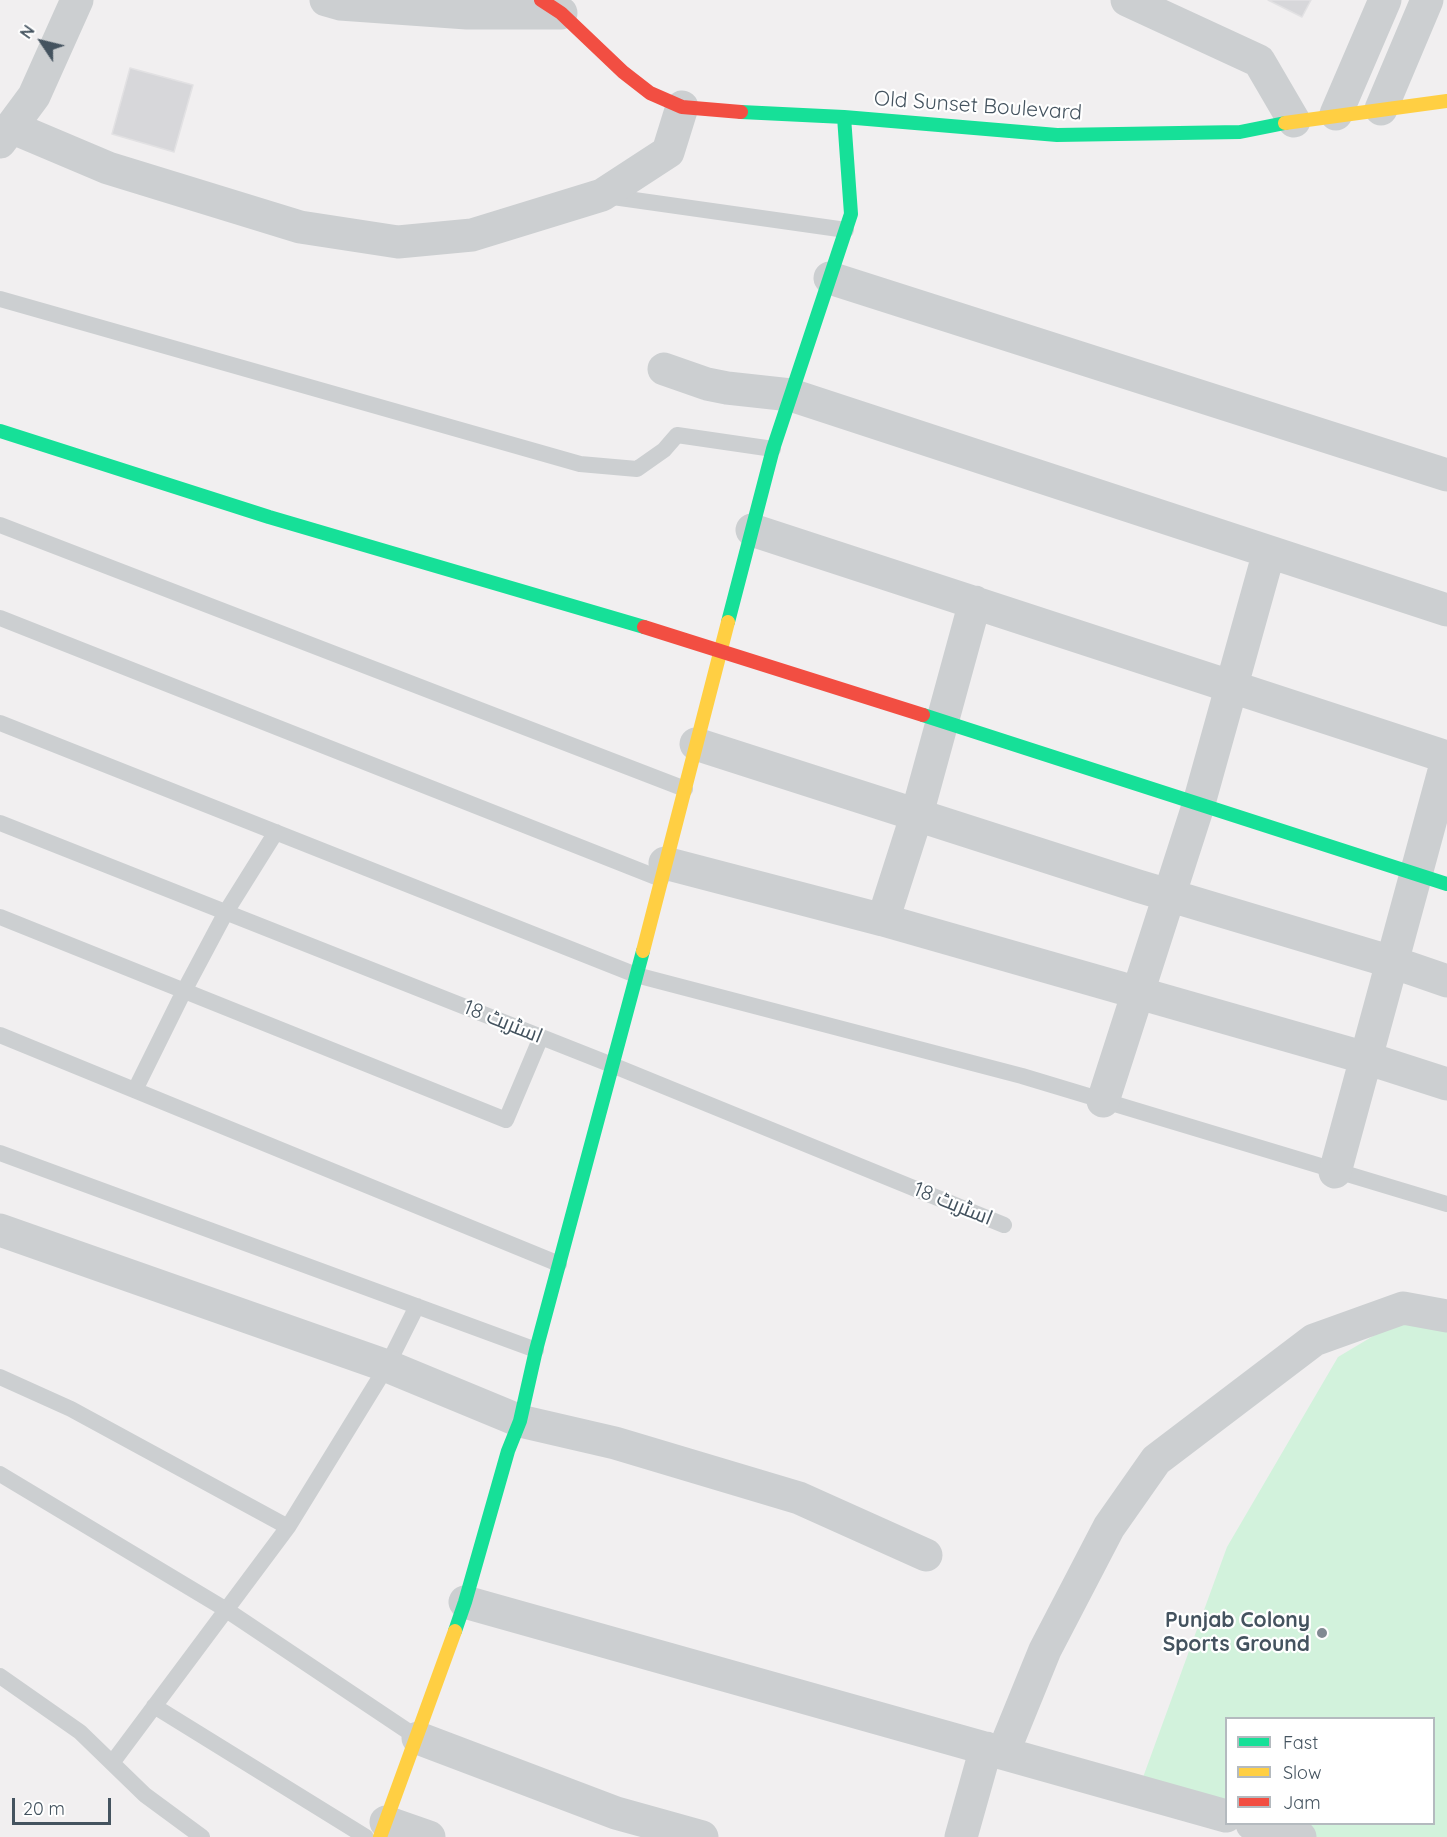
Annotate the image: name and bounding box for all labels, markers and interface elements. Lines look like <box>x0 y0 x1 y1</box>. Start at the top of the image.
north arrow <box>12 12 72 72</box>
text: N <box>16 21 39 42</box>
street label: Old Sunset Boulevard <box>873 86 1083 126</box>
street label: اسٹریٹ 18 <box>460 995 546 1049</box>
street label: اسٹریٹ 18 <box>910 1177 996 1231</box>
place label: Punjab Colony Sports Ground <box>1163 1608 1310 1658</box>
marker: Punjab Colony Sports Ground <box>1315 1626 1329 1640</box>
legend <box>1225 1717 1435 1825</box>
text: Fast <box>1283 1731 1318 1754</box>
text: Slow <box>1283 1761 1321 1784</box>
scale bar <box>15 1786 114 1824</box>
text: Jam <box>1283 1791 1321 1814</box>
text: 20 m <box>23 1797 65 1820</box>

